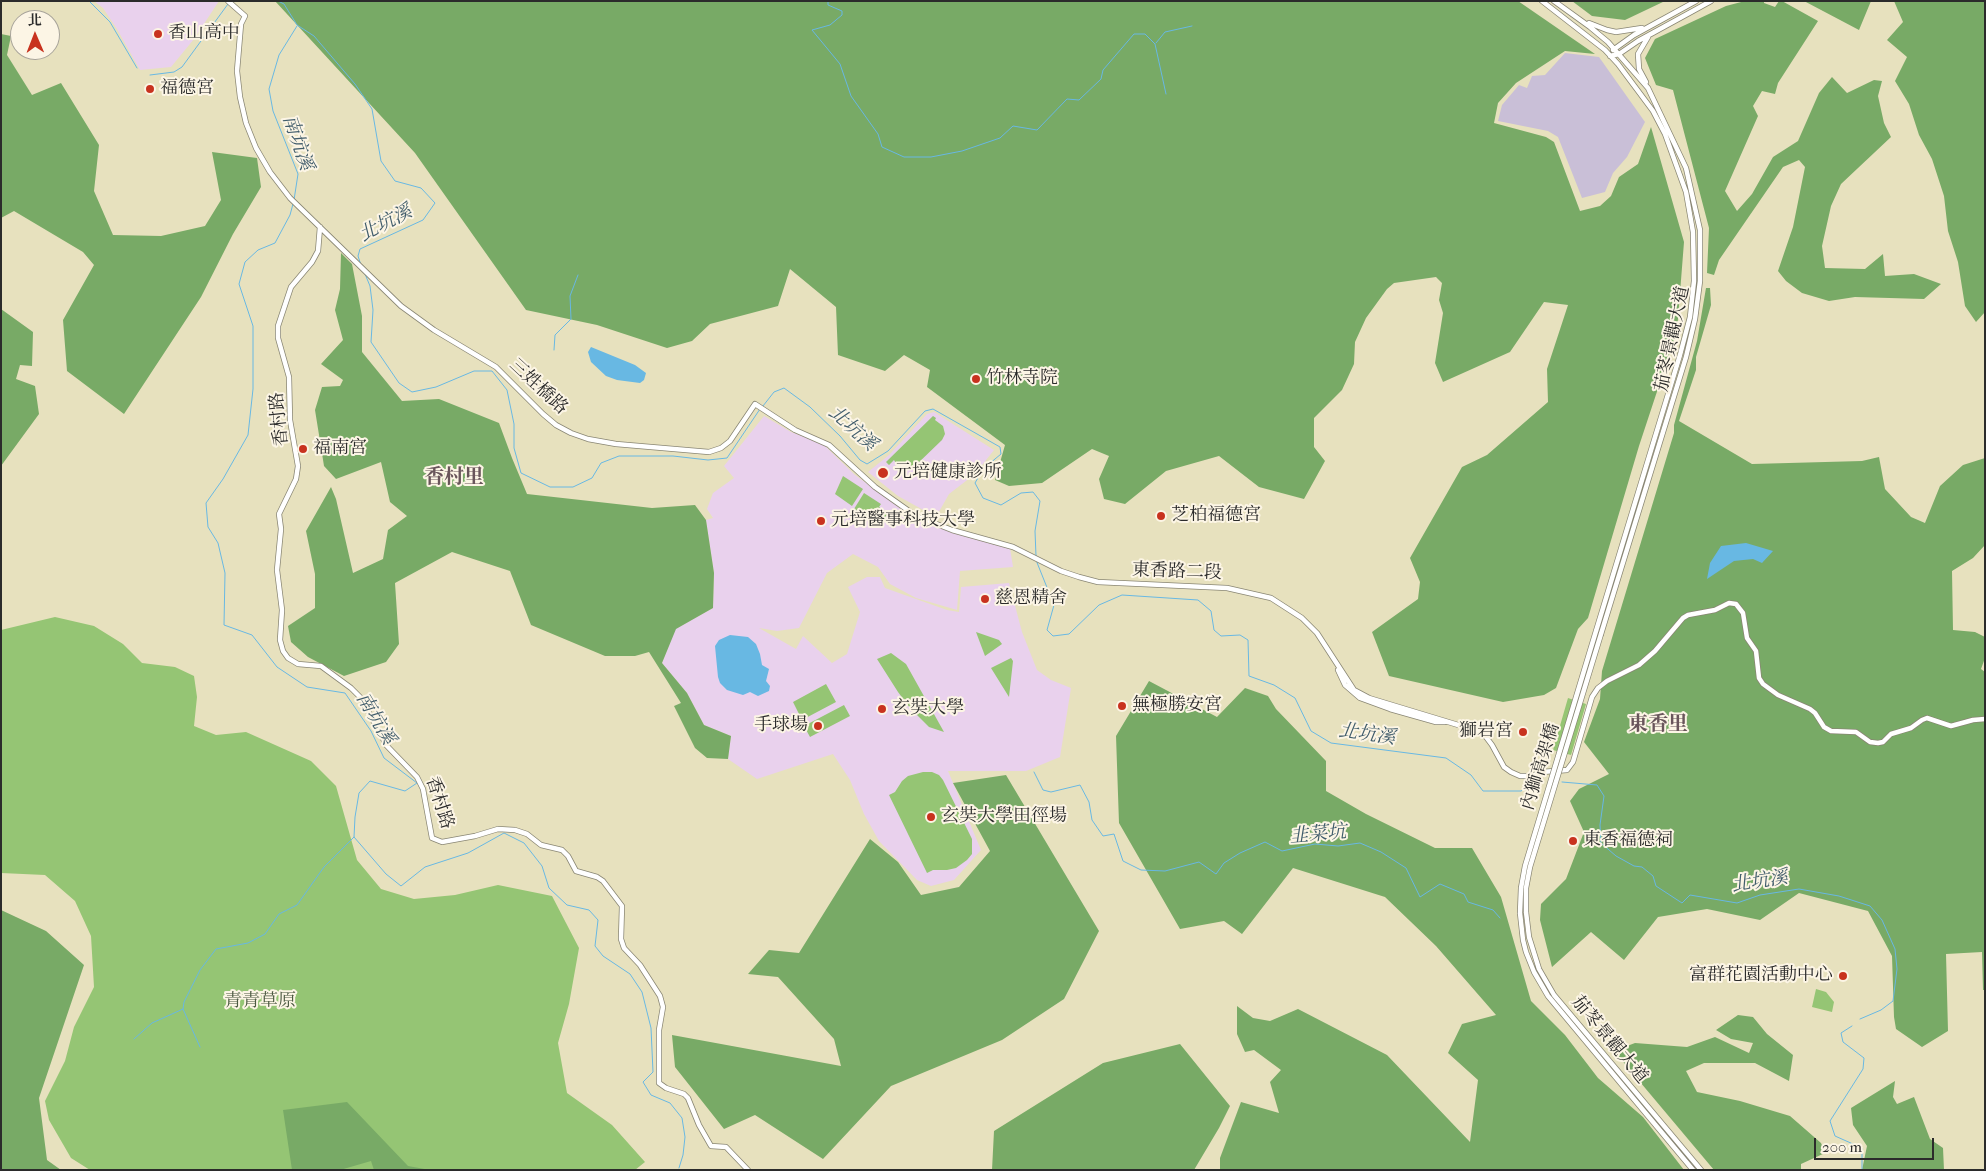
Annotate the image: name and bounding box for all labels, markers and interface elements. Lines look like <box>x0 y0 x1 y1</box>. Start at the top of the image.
north arrow <box>10 10 60 60</box>
text: 北 <box>28 12 42 29</box>
place label: 香山高中 <box>168 23 240 45</box>
marker: 香山高中 <box>152 28 164 40</box>
place label: 福德宮 <box>160 78 214 100</box>
marker: 福德宮 <box>144 83 156 95</box>
water label: 南坑溪 <box>277 112 317 174</box>
water label: 北坑溪 <box>355 201 417 247</box>
street label: 茄苳景觀大道 <box>1651 284 1695 394</box>
street label: 三姓橋路 <box>504 355 572 419</box>
place label: 竹林寺院 <box>986 368 1058 390</box>
marker: 竹林寺院 <box>970 373 982 385</box>
street label: 香村路 <box>266 391 294 447</box>
water label: 北坑溪 <box>823 401 881 457</box>
place label: 福南宮 <box>313 438 367 460</box>
marker: 福南宮 <box>297 443 309 455</box>
place label: 元培健康診所 <box>894 462 1002 484</box>
district label: 香村里 <box>424 466 484 490</box>
marker: 元培健康診所 <box>876 466 890 480</box>
place label: 芝柏福德宮 <box>1171 505 1261 527</box>
place label: 元培醫事科技大學 <box>831 510 975 532</box>
marker: 芝柏福德宮 <box>1155 510 1167 522</box>
marker: 元培醫事科技大學 <box>815 515 827 527</box>
street label: 東香路二段 <box>1132 560 1222 584</box>
place label: 慈恩精舍 <box>995 588 1067 610</box>
marker: 慈恩精舍 <box>979 593 991 605</box>
water label: 南坑溪 <box>351 689 399 749</box>
place label: 無極勝安宮 <box>1132 695 1222 717</box>
place label: 玄奘大學 <box>892 698 964 720</box>
marker: 無極勝安宮 <box>1116 700 1128 712</box>
marker: 玄奘大學 <box>876 703 888 715</box>
district label: 東香里 <box>1628 713 1688 737</box>
place label: 手球場 <box>754 715 808 737</box>
marker: 手球場 <box>812 720 824 732</box>
water label: 北坑溪 <box>1337 720 1397 750</box>
place label: 獅岩宮 <box>1459 721 1513 743</box>
street label: 內獅高架橋 <box>1518 721 1564 813</box>
marker: 獅岩宮 <box>1517 726 1529 738</box>
street label: 香村路 <box>420 774 458 832</box>
place label: 玄奘大學田徑場 <box>941 806 1067 828</box>
marker: 玄奘大學田徑場 <box>925 811 937 823</box>
water label: 韭菜坑 <box>1289 821 1347 849</box>
place label: 東香福德祠 <box>1583 830 1673 852</box>
marker: 東香福德祠 <box>1567 835 1579 847</box>
water label: 北坑溪 <box>1730 866 1790 898</box>
place label: 富群花園活動中心 <box>1689 965 1833 987</box>
marker: 富群花園活動中心 <box>1837 970 1849 982</box>
park label: 青青草原 <box>224 991 296 1013</box>
street label: 茄苳景觀大道 <box>1566 992 1652 1088</box>
scale bar <box>1816 1128 1936 1160</box>
text: 200 m <box>1822 1138 1862 1156</box>

